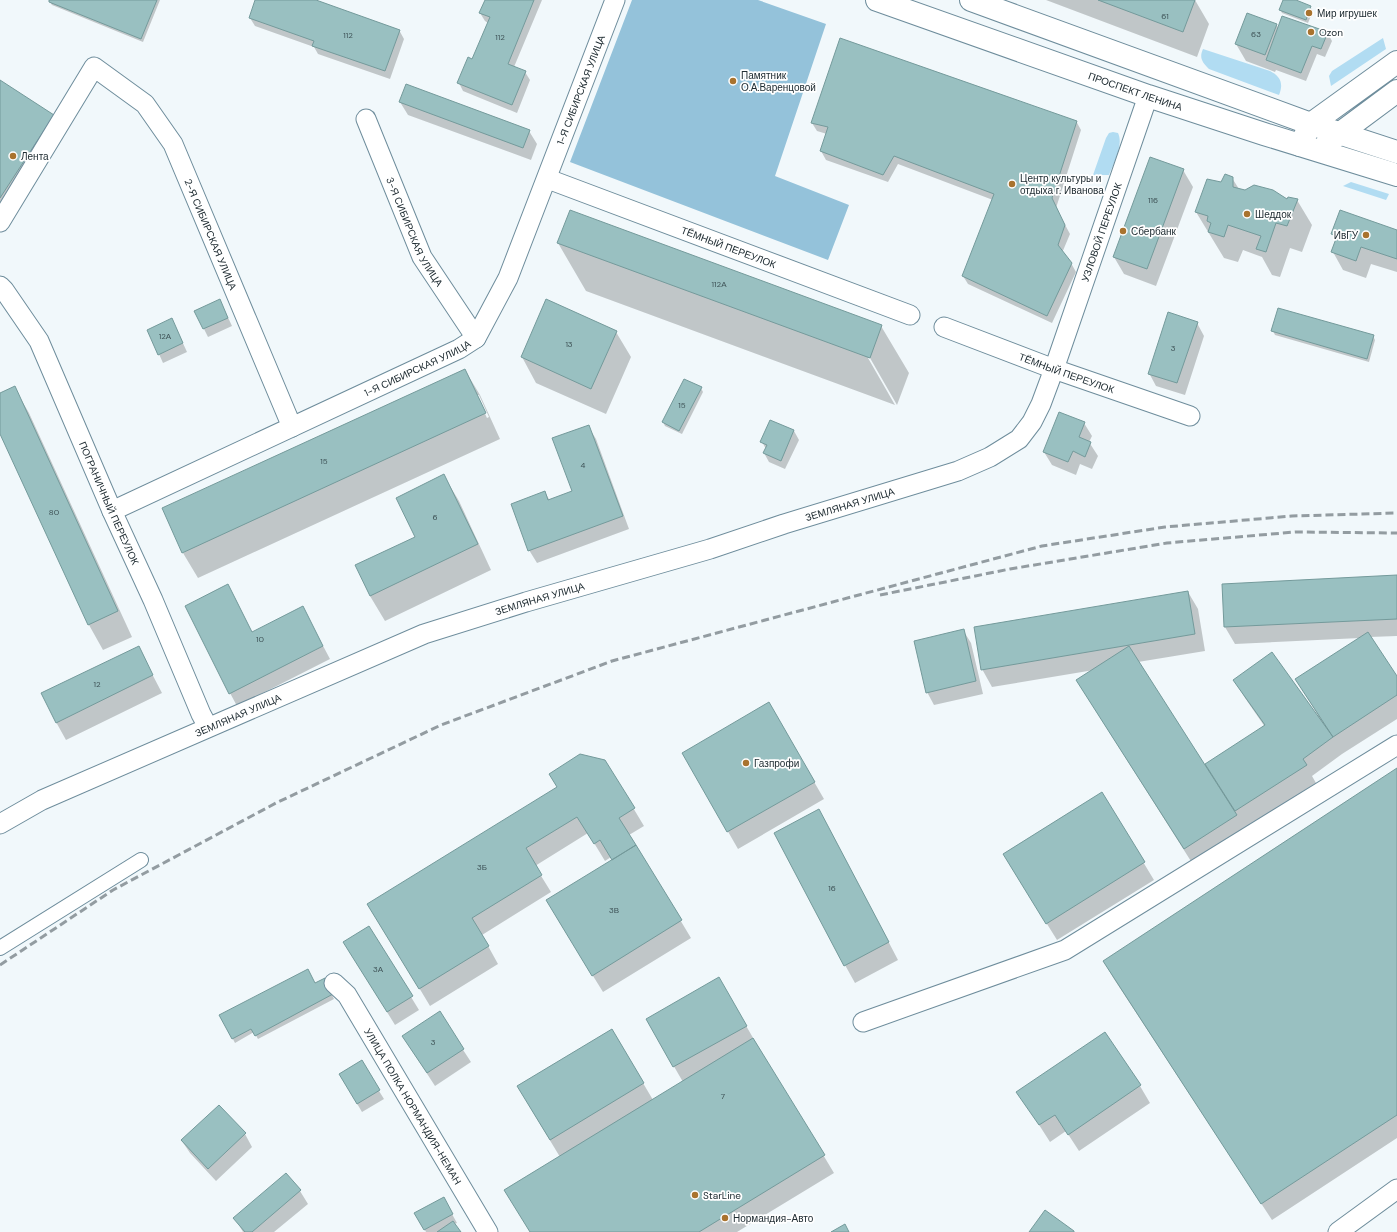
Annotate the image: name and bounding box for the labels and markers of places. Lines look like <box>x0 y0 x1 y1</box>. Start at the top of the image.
place label: Мир игрушек <box>1317 7 1377 20</box>
marker: Мир игрушек <box>1304 8 1314 18</box>
place label: Ozon <box>1319 26 1343 39</box>
marker: Ozon <box>1306 27 1316 37</box>
place label: Памятник О.А.Варенцовой <box>741 69 816 94</box>
marker: Памятник О.А.Варенцовой <box>728 76 738 86</box>
place label: Лента <box>21 150 49 163</box>
marker: Лента <box>8 151 18 161</box>
place label: Центр культуры и отдыха г. Иванова <box>1020 172 1104 197</box>
marker: Центр культуры и отдыха г. Иванова <box>1007 179 1017 189</box>
place label: Шеддок <box>1255 208 1292 221</box>
marker: Шеддок <box>1242 209 1252 219</box>
place label: Сбербанк <box>1131 225 1177 238</box>
marker: Сбербанк <box>1118 226 1128 236</box>
place label: ИвГУ <box>1334 229 1359 242</box>
marker: ИвГУ <box>1361 230 1371 240</box>
place label: Газпрофи <box>754 757 799 770</box>
marker: Газпрофи <box>741 758 751 768</box>
place label: StarLine <box>703 1189 741 1202</box>
marker: StarLine <box>690 1190 700 1200</box>
place label: Нормандия-Авто <box>733 1212 814 1225</box>
marker: Нормандия-Авто <box>720 1213 730 1223</box>

